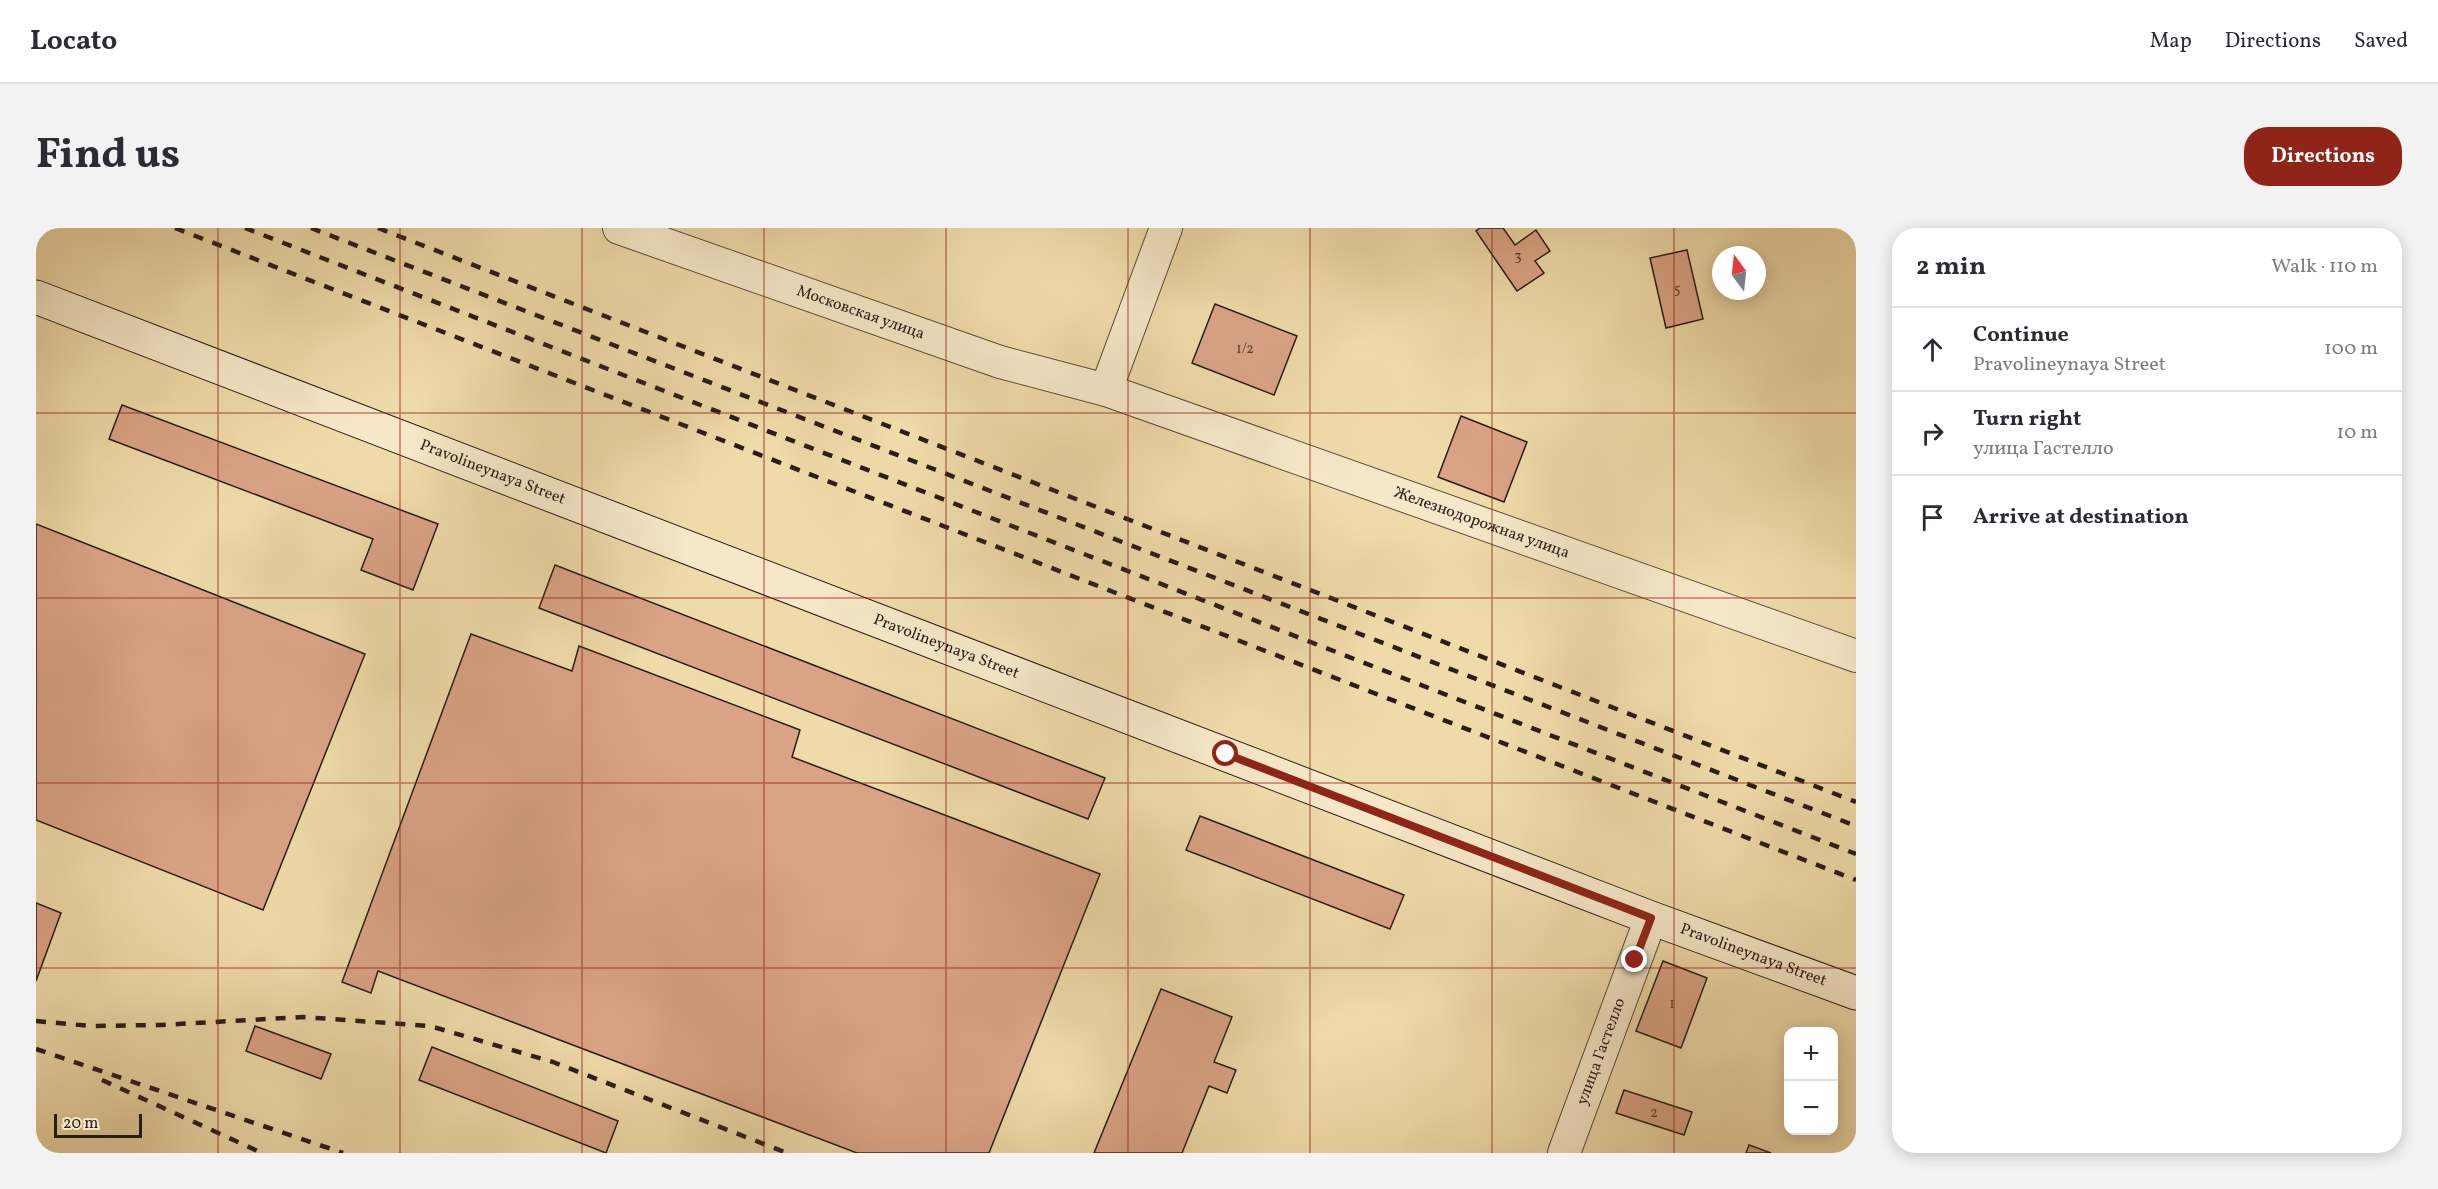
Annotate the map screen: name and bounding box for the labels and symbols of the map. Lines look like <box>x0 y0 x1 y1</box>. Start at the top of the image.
north arrow <box>1712 246 1766 300</box>
house number: 3 <box>1514 247 1522 266</box>
street label: Московская улица <box>793 280 928 346</box>
house number: 5 <box>1674 280 1680 299</box>
house number: 1/2 <box>1236 340 1254 359</box>
street label: Pravolineynaya Street <box>416 435 569 511</box>
street label: Железнодорожная улица <box>1391 482 1573 565</box>
street label: Pravolineynaya Street <box>870 609 1022 685</box>
route start <box>1212 740 1238 766</box>
street label: Pravolineynaya Street <box>1677 919 1830 992</box>
route end <box>1621 946 1647 972</box>
street label: улица Гастелло <box>1572 995 1631 1108</box>
house number: 1 <box>1669 995 1675 1014</box>
house number: 2 <box>1650 1104 1658 1123</box>
scale bar <box>54 1111 142 1138</box>

